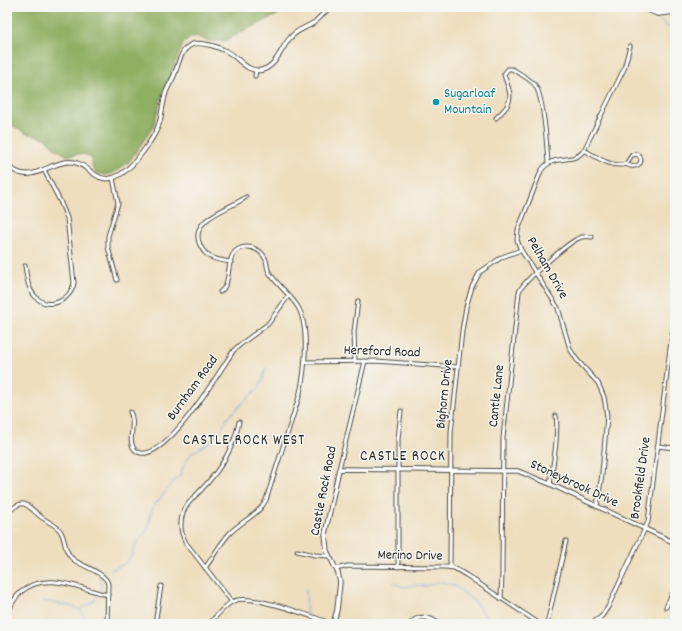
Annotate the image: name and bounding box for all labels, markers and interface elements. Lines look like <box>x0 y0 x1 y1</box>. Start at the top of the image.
place label: Sugarloaf Mountain <box>444 84 496 120</box>
marker: Sugarloaf Mountain <box>431 97 441 107</box>
street label: Pelham Drive <box>521 233 573 303</box>
street label: Hereford Road <box>343 341 421 363</box>
street label: Burnham Road <box>162 351 224 425</box>
street label: Bighorn Drive <box>431 358 459 430</box>
street label: Cantle Lane <box>484 364 510 428</box>
district label: CASTLE ROCK WEST <box>183 430 305 452</box>
street label: Brookfield Drive <box>625 436 657 520</box>
street label: Castle Rock Road <box>305 444 343 538</box>
district label: CASTLE ROCK <box>360 446 446 468</box>
street label: Stoneybrook Drive <box>526 455 622 513</box>
street label: Merino Drive <box>377 545 443 567</box>

